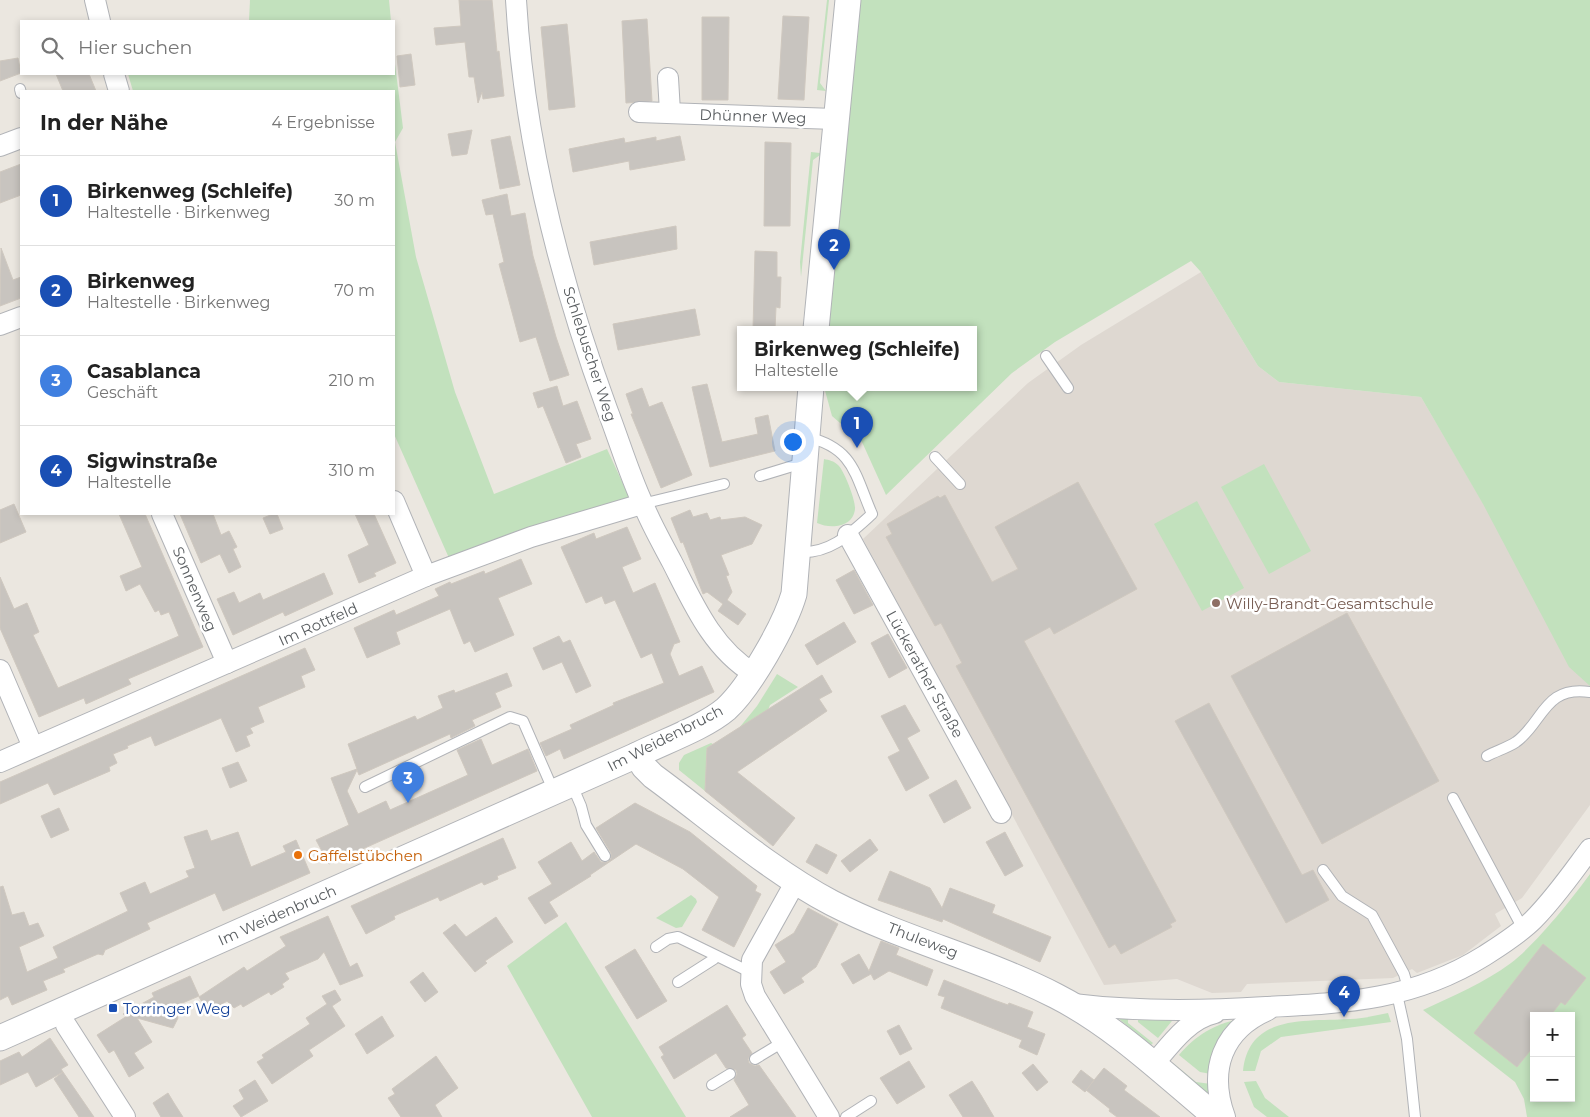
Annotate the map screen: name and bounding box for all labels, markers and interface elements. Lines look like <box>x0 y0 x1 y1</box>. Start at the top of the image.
search box <box>20 20 395 75</box>
icon: search <box>38 34 66 62</box>
text: Hier suchen <box>78 36 192 59</box>
street label: Dhünner Weg <box>699 105 807 127</box>
text: In der Nähe <box>40 110 168 135</box>
text: 4 Ergebnisse <box>271 113 375 132</box>
text: Birkenweg (Schleife) <box>87 180 293 203</box>
text: 1 <box>53 191 59 210</box>
text: 30 m <box>334 191 375 210</box>
text: Haltestelle · Birkenweg <box>87 203 270 222</box>
pin: 2 <box>818 229 850 270</box>
text: Birkenweg <box>87 270 195 293</box>
text: 2 <box>51 281 61 300</box>
text: 70 m <box>334 281 375 300</box>
street label: Schlebuscher Weg <box>559 284 621 424</box>
text: Haltestelle · Birkenweg <box>87 293 270 312</box>
popup <box>737 326 977 391</box>
text: Birkenweg (Schleife) <box>754 338 960 361</box>
text: Casablanca <box>87 360 201 383</box>
text: Haltestelle <box>754 361 838 380</box>
text: 3 <box>51 371 61 390</box>
text: 210 m <box>328 371 375 390</box>
text: Geschäft <box>87 383 158 402</box>
pin: 1 <box>841 407 873 448</box>
your location <box>780 429 806 455</box>
text: Sigwinstraße <box>87 450 217 473</box>
text: 4 <box>50 461 62 480</box>
text: 310 m <box>328 461 375 480</box>
text: Haltestelle <box>87 473 171 492</box>
street label: Sonnenweg <box>169 544 221 634</box>
place label: Willy-Brandt-Gesamtschule <box>1226 594 1433 613</box>
marker: Willy-Brandt-Gesamtschule <box>1210 597 1222 609</box>
street label: Im Rottfeld <box>275 598 361 650</box>
street label: Lückerather Straße <box>882 607 968 741</box>
street label: Im Weidenbruch <box>604 701 726 775</box>
pin: 3 <box>392 762 424 803</box>
place label: Gaffelstübchen <box>308 846 423 865</box>
marker: Gaffelstübchen <box>292 849 304 861</box>
street label: Im Weidenbruch <box>215 880 339 950</box>
street label: Thuleweg <box>885 918 961 962</box>
pin: 4 <box>1328 976 1360 1017</box>
place label: Torringer Weg <box>123 999 231 1018</box>
marker: Torringer Weg <box>107 1002 119 1014</box>
map controls <box>1530 1012 1575 1102</box>
button: + <box>1530 1012 1575 1057</box>
button: − <box>1530 1057 1575 1102</box>

